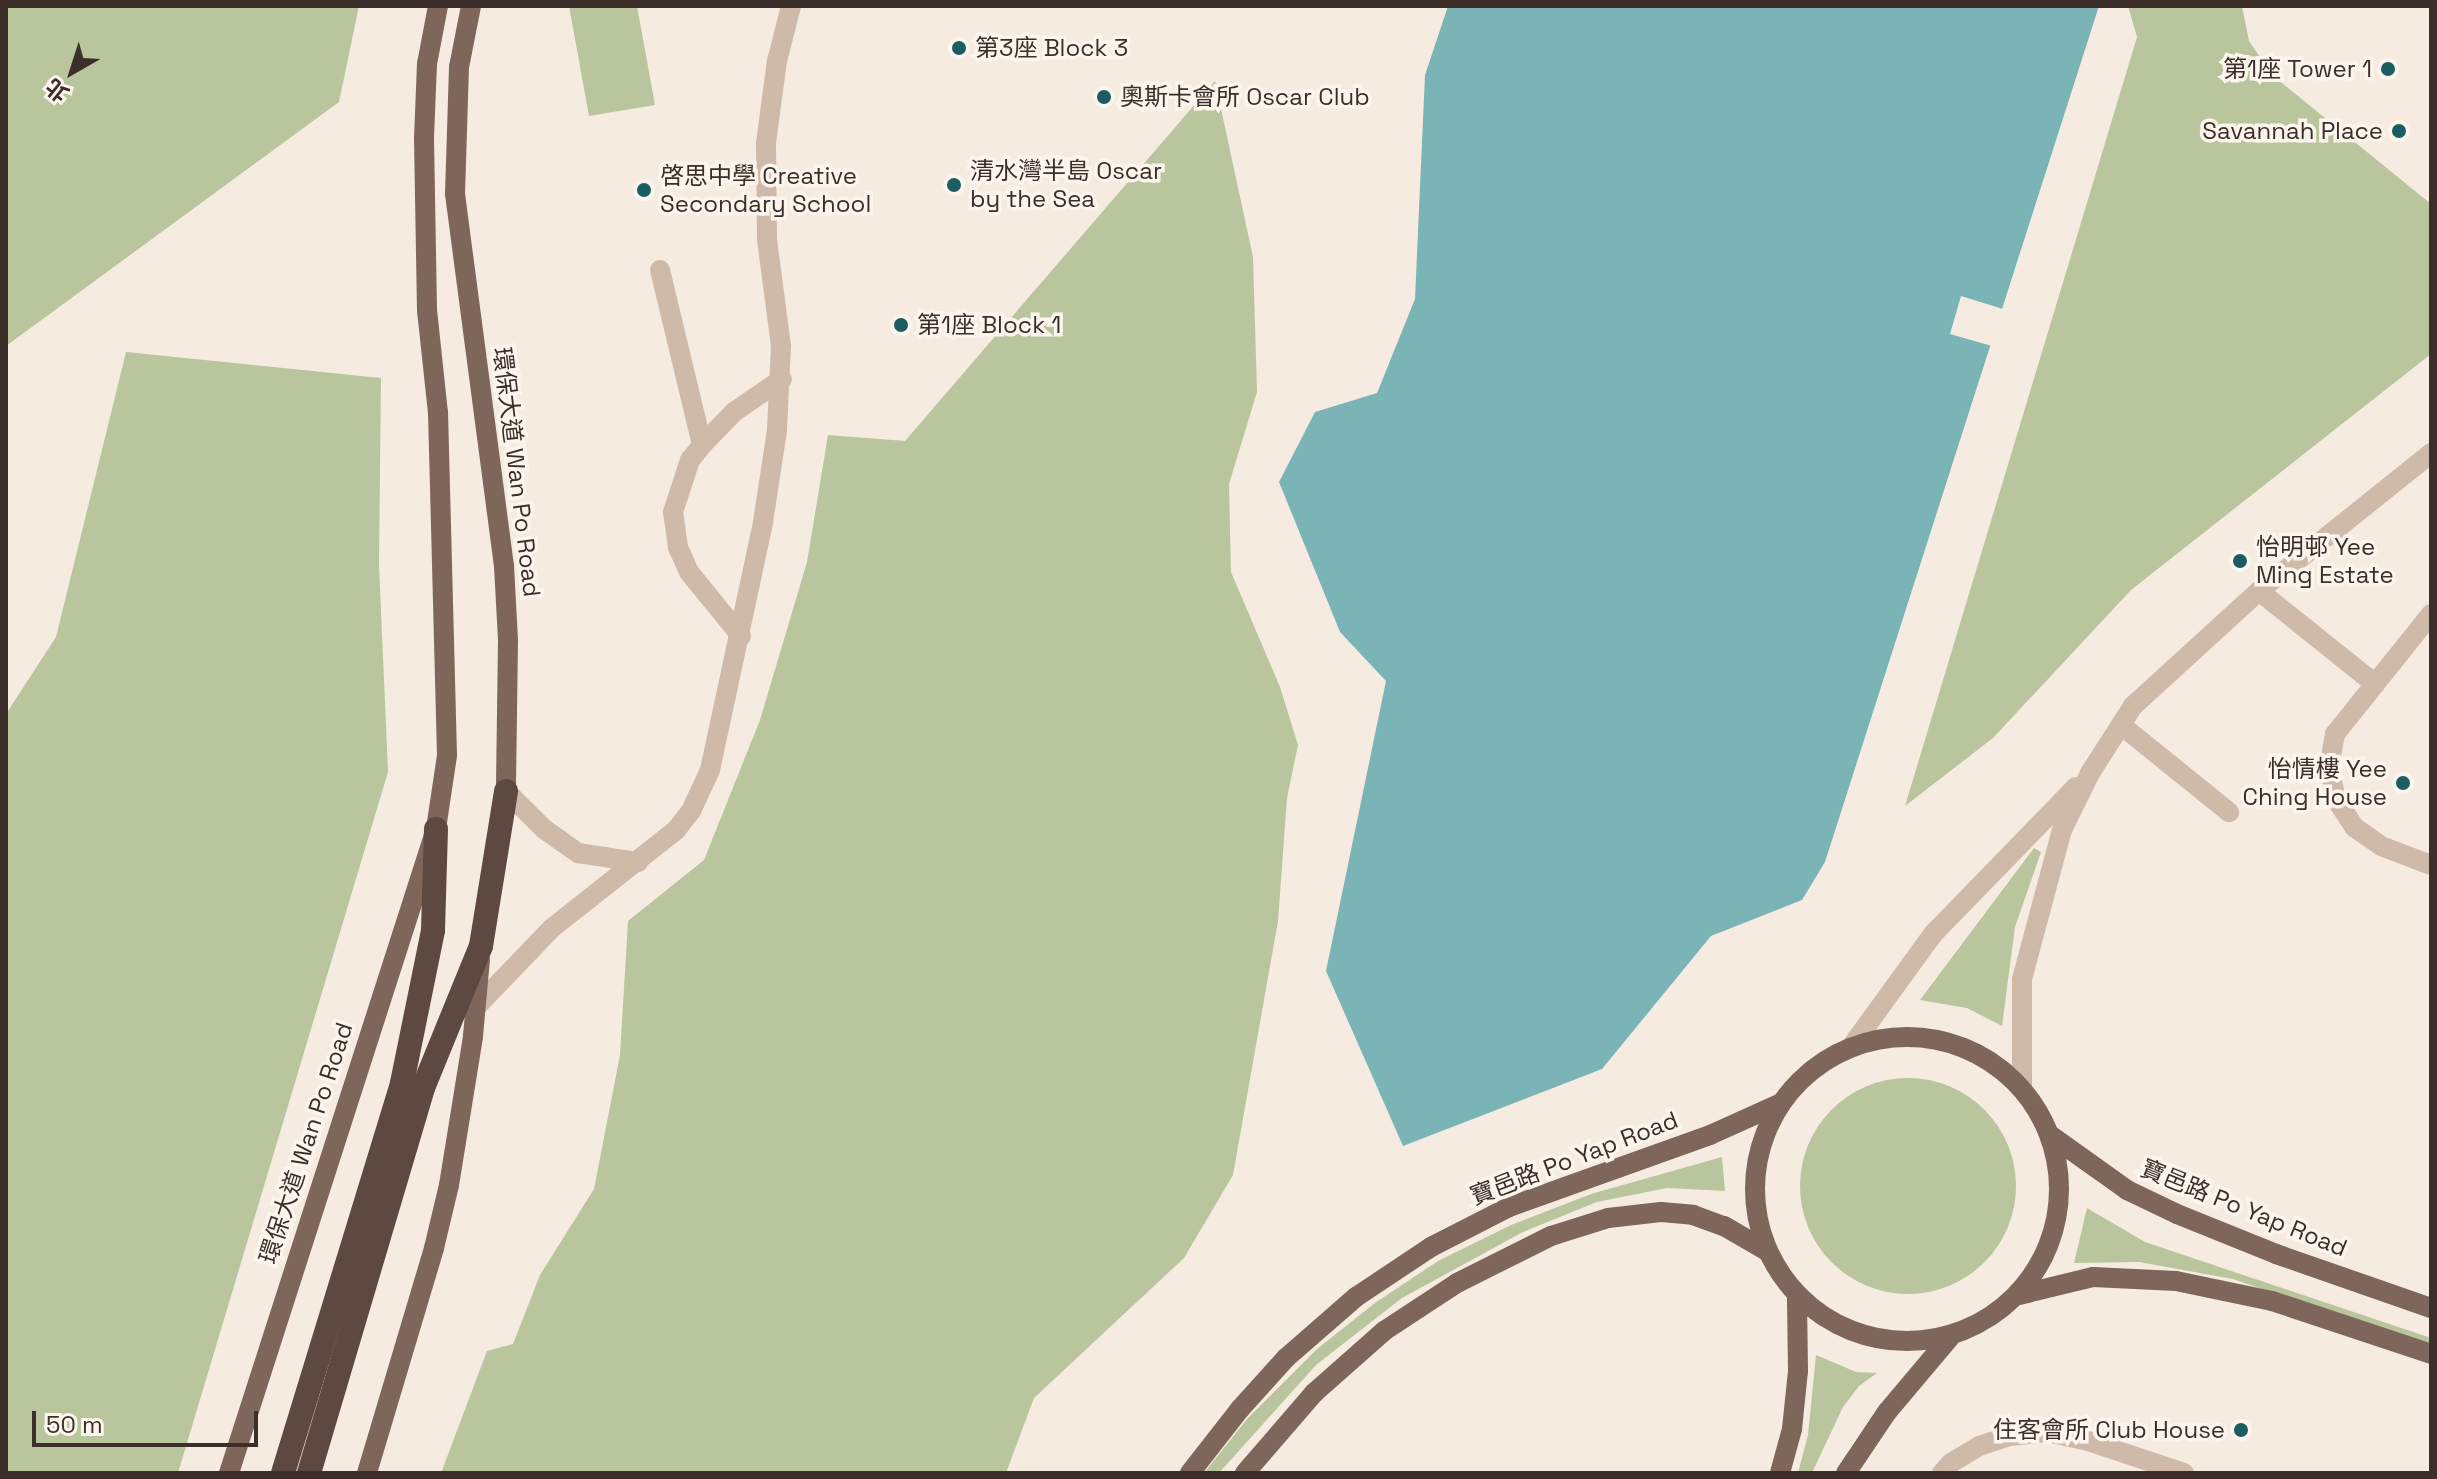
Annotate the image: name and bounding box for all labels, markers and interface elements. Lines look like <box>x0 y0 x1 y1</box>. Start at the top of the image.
north arrow <box>32 32 112 112</box>
place label: 第3座 Block 3 <box>975 34 1128 62</box>
marker: 第3座 Block 3 <box>950 39 968 57</box>
place label: 第1座 Tower 1 <box>2223 55 2372 83</box>
marker: 第1座 Tower 1 <box>2379 60 2397 78</box>
text: 北 <box>40 73 74 108</box>
place label: 奧斯卡會所 Oscar Club <box>1120 83 1370 111</box>
marker: 奧斯卡會所 Oscar Club <box>1095 88 1113 106</box>
place label: Savannah Place <box>2202 117 2383 145</box>
marker: Savannah Place <box>2390 122 2408 140</box>
place label: 清水灣半島 Oscar by the Sea <box>970 157 1162 213</box>
place label: 啓思中學 Creative Secondary School <box>660 162 871 218</box>
marker: 清水灣半島 Oscar by the Sea <box>945 176 963 194</box>
marker: 啓思中學 Creative Secondary School <box>635 181 653 199</box>
place label: 第1座 Block 1 <box>917 311 1061 339</box>
marker: 第1座 Block 1 <box>892 316 910 334</box>
street label: 環保大道 Wan Po Road <box>487 345 547 599</box>
place label: 怡明邨 Yee Ming Estate <box>2256 533 2394 589</box>
marker: 怡明邨 Yee Ming Estate <box>2231 552 2249 570</box>
place label: 怡情樓 Yee Ching House <box>2243 755 2387 811</box>
marker: 怡情樓 Yee Ching House <box>2394 774 2412 792</box>
street label: 環保大道 Wan Po Road <box>253 1019 359 1267</box>
street label: 寶邑路 Po Yap Road <box>1466 1105 1682 1211</box>
street label: 寶邑路 Po Yap Road <box>2137 1153 2351 1263</box>
scale bar <box>36 1395 262 1445</box>
text: 50 m <box>46 1409 103 1440</box>
place label: 住客會所 Club House <box>1993 1416 2225 1444</box>
marker: 住客會所 Club House <box>2232 1421 2250 1439</box>

